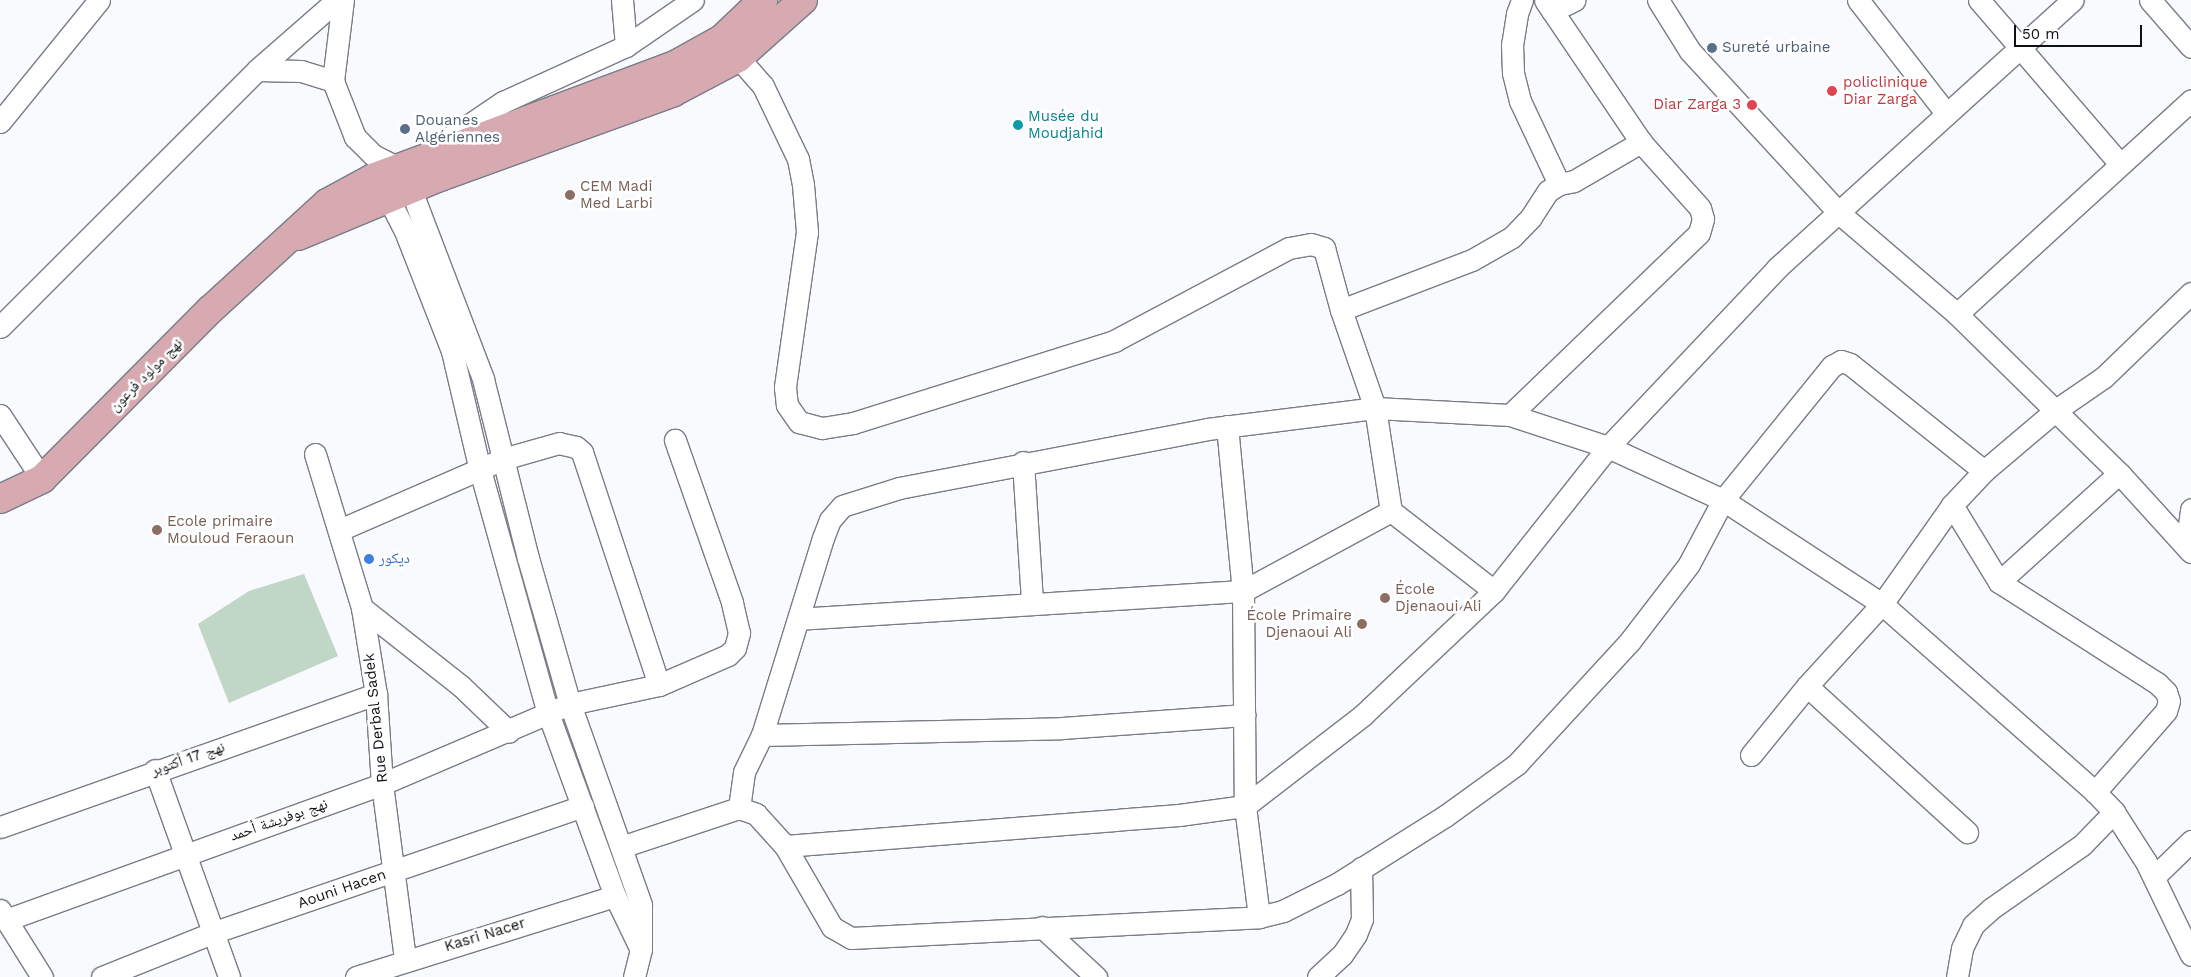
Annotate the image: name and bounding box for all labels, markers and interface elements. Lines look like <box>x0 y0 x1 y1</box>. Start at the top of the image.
scale bar <box>2016 15 2144 47</box>
text: 50 m <box>2022 25 2059 43</box>
place label: Sureté urbaine <box>1722 39 1830 57</box>
marker: Sureté urbaine <box>1706 42 1718 54</box>
place label: policlinique Diar Zarga <box>1843 73 1928 108</box>
marker: policlinique Diar Zarga <box>1825 84 1839 98</box>
place label: Diar Zarga 3 <box>1653 96 1741 114</box>
marker: Diar Zarga 3 <box>1745 98 1759 112</box>
place label: Musée du Moudjahid <box>1028 107 1104 142</box>
place label: Douanes Algériennes <box>415 111 500 146</box>
marker: Musée du Moudjahid <box>1012 119 1024 131</box>
marker: Douanes Algériennes <box>399 123 411 135</box>
place label: CEM Madi Med Larbi <box>580 177 653 212</box>
marker: CEM Madi Med Larbi <box>564 189 576 201</box>
street label: نهج مولود فرعون <box>106 335 186 415</box>
place label: Ecole primaire Mouloud Feraoun <box>167 512 294 547</box>
marker: Ecole primaire Mouloud Feraoun <box>151 524 163 536</box>
place label: ديكور <box>379 550 410 568</box>
marker: ديكور <box>363 553 375 565</box>
place label: École Djenaoui Ali <box>1395 580 1482 615</box>
marker: École Djenaoui Ali <box>1379 592 1391 604</box>
place label: École Primaire Djenaoui Ali <box>1246 606 1352 641</box>
marker: École Primaire Djenaoui Ali <box>1356 618 1368 630</box>
street label: Rue Derbal Sadek <box>360 652 392 784</box>
street label: نهج 17 أكتوبر <box>149 738 227 780</box>
street label: نهج بوفريشة أحمد <box>228 795 330 845</box>
street label: Aouni Hacen <box>296 865 388 913</box>
street label: Kasri Nacer <box>442 914 528 956</box>

